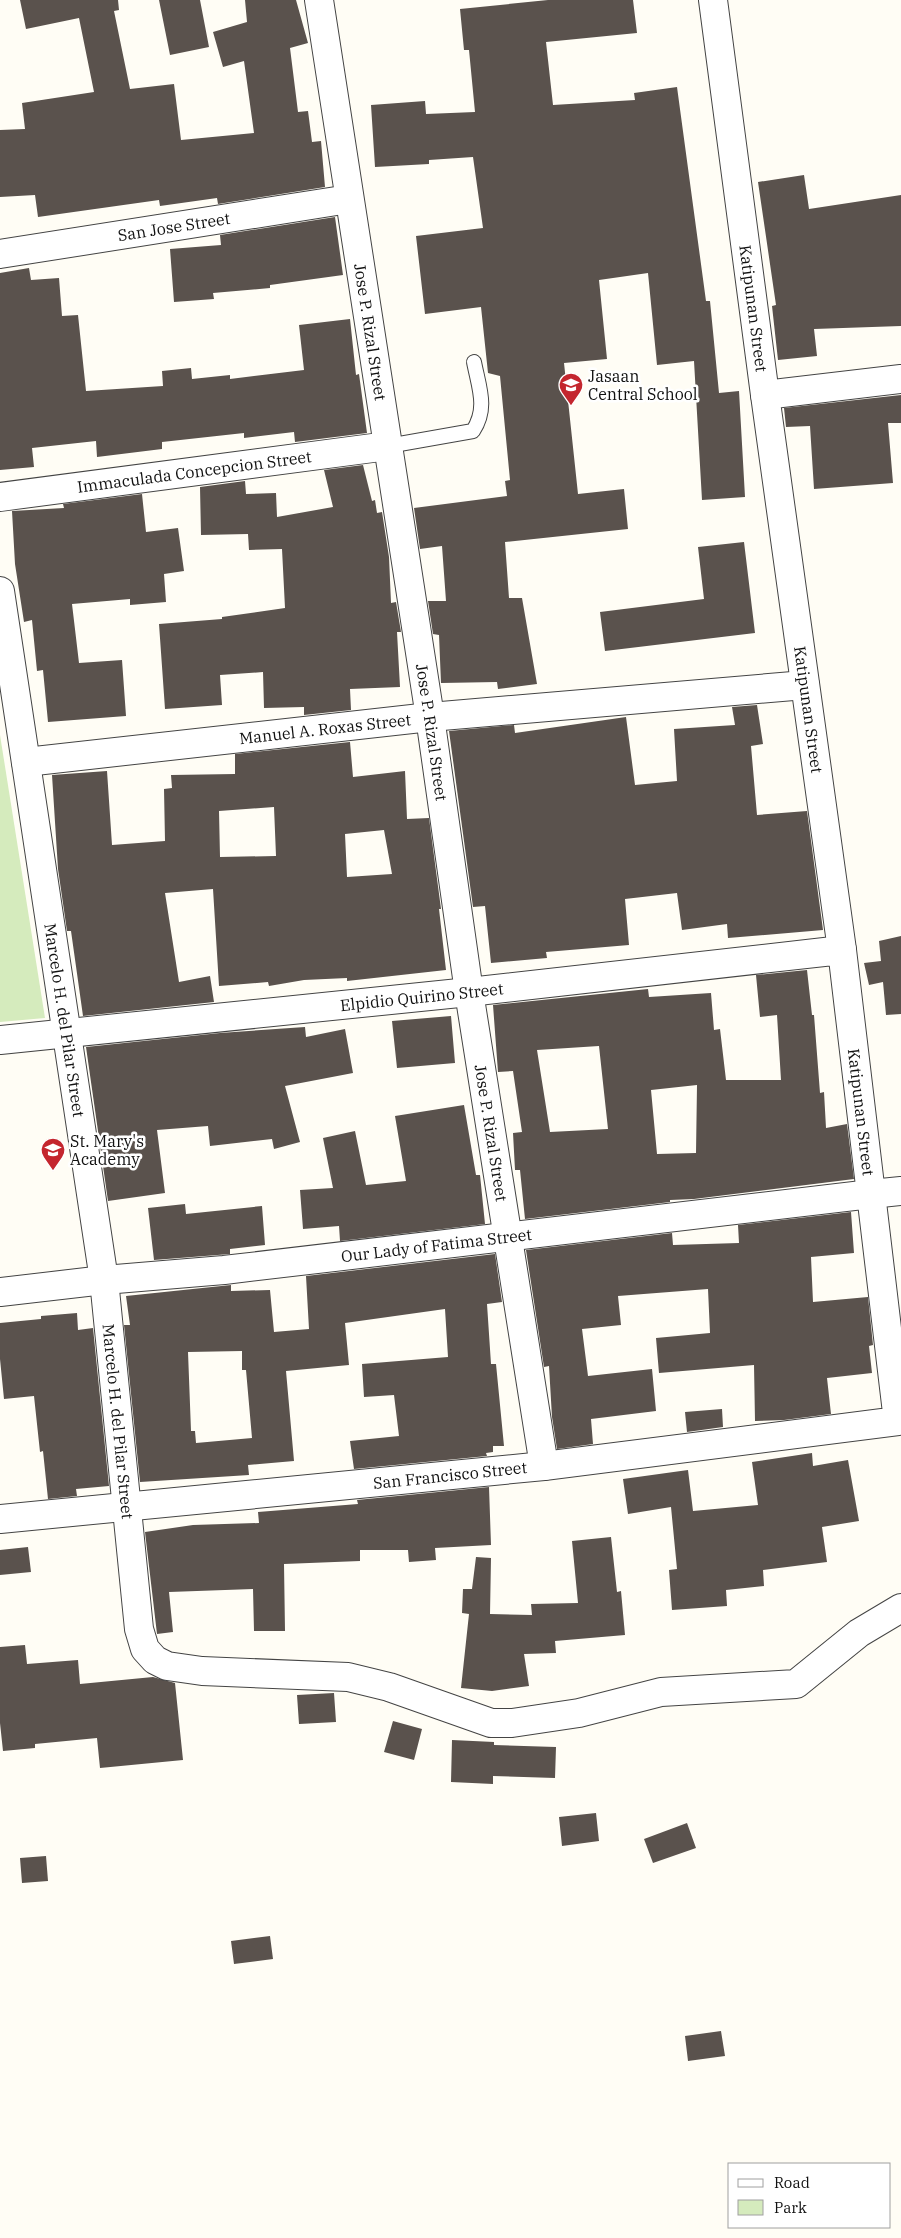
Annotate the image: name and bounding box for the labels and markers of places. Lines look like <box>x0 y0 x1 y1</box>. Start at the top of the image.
place label: Jasaan Central School <box>588 366 698 404</box>
school or university icon: Jasaan Central School <box>558 372 584 406</box>
place label: St. Mary's Academy <box>70 1131 144 1169</box>
school or university icon: St. Mary's Academy <box>40 1137 66 1171</box>

